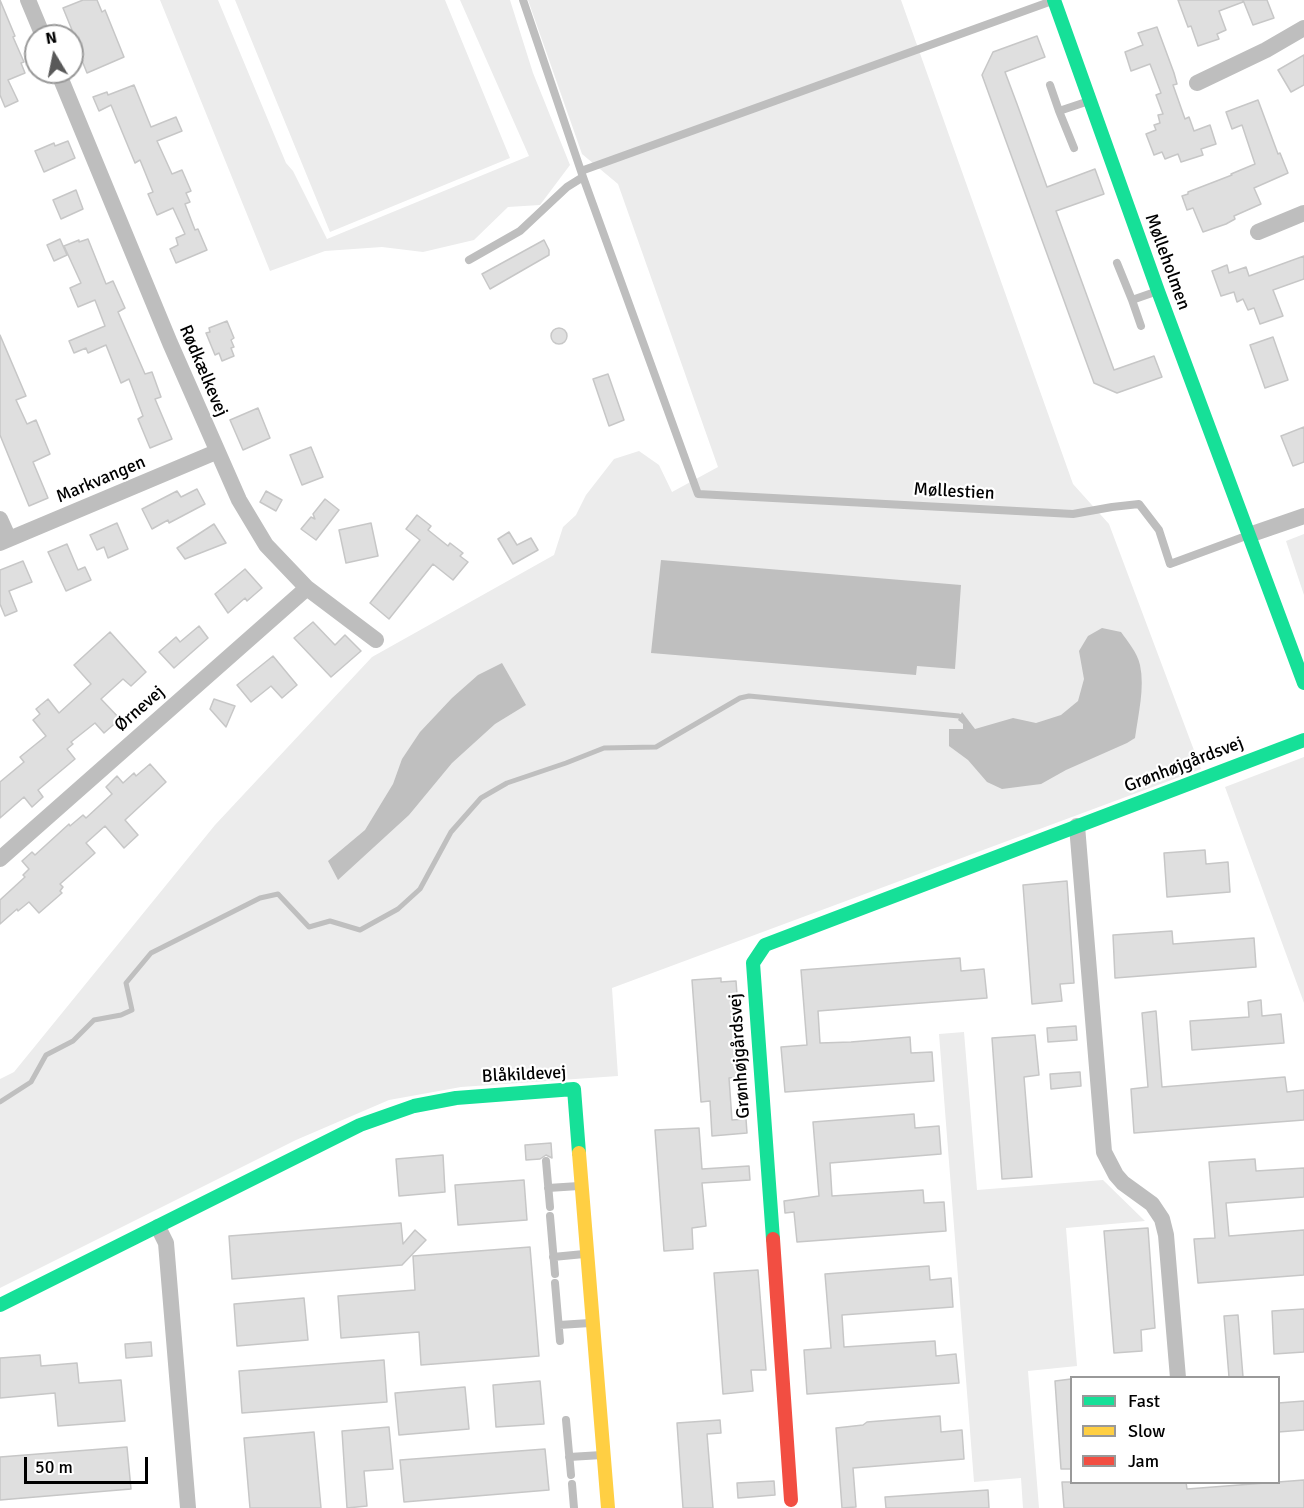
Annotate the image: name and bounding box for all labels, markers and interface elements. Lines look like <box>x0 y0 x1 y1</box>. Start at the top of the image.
north arrow <box>24 24 84 84</box>
text: N <box>44 27 58 49</box>
street label: Mølleholmen <box>1140 211 1194 313</box>
street label: Rødkælkevej <box>174 322 232 420</box>
street label: Markvangen <box>53 452 149 508</box>
street label: Møllestien <box>913 479 995 505</box>
street label: Ørnevej <box>111 681 169 737</box>
street label: Grønhøjgårdsvej <box>1121 732 1247 798</box>
street label: Grønhøjgårdsvej <box>725 993 755 1119</box>
street label: Blåkildevej <box>481 1062 567 1088</box>
legend <box>1070 1376 1280 1484</box>
text: Fast <box>1128 1390 1160 1412</box>
text: Slow <box>1128 1420 1165 1442</box>
scale bar <box>27 1445 152 1483</box>
text: Jam <box>1128 1450 1159 1472</box>
text: 50 m <box>35 1456 73 1478</box>

